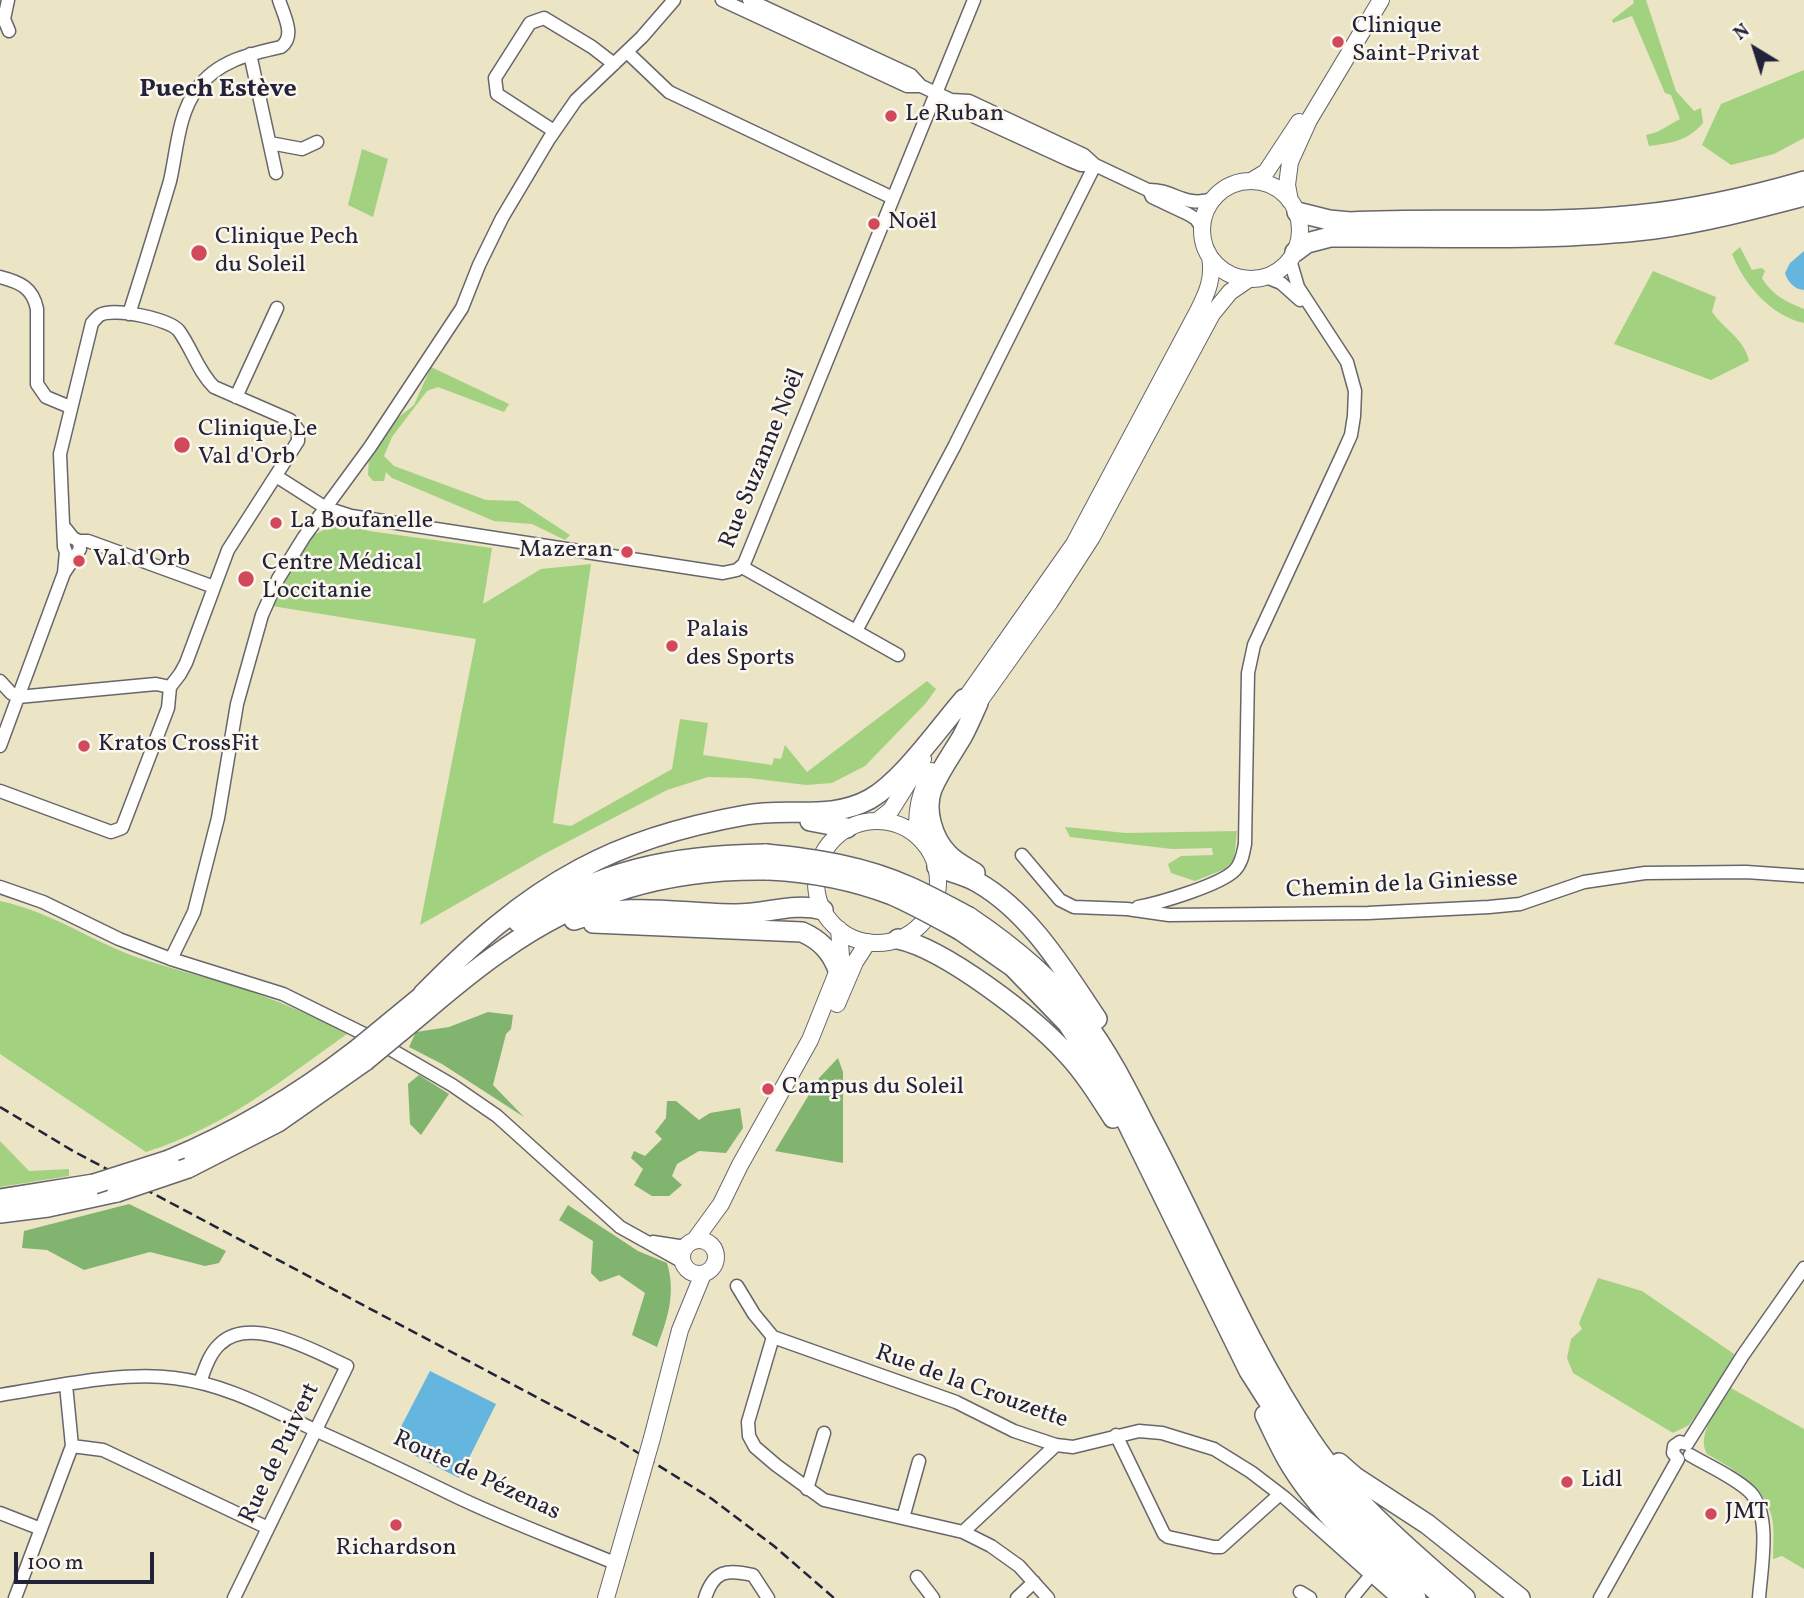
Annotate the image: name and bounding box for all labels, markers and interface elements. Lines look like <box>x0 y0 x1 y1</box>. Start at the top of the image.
place label: Clinique Saint-Privat <box>1352 14 1480 70</box>
north arrow <box>1720 14 1790 84</box>
text: N <box>1729 18 1756 47</box>
marker: Clinique Saint-Privat <box>1330 34 1346 50</box>
district label: Puech Estève <box>139 75 297 107</box>
place label: Le Ruban <box>905 102 1004 130</box>
marker: Le Ruban <box>883 108 899 124</box>
place label: Noël <box>888 210 937 238</box>
marker: Noël <box>866 216 882 232</box>
place label: Clinique Pech du Soleil <box>215 225 359 281</box>
marker: Clinique Pech du Soleil <box>189 243 209 263</box>
street label: Rue Suzanne Noël <box>715 365 813 553</box>
place label: Clinique Le Val d'Orb <box>198 417 317 473</box>
marker: Clinique Le Val d'Orb <box>172 435 192 455</box>
place label: La Boufanelle <box>290 509 433 537</box>
marker: La Boufanelle <box>268 515 284 531</box>
place label: Mazeran <box>519 538 613 566</box>
marker: Mazeran <box>619 544 635 560</box>
place label: Val d'Orb <box>93 547 190 575</box>
place label: Centre Médical L'occitanie <box>262 551 422 607</box>
marker: Val d'Orb <box>71 553 87 569</box>
marker: Centre Médical L'occitanie <box>236 569 256 589</box>
place label: Palais des Sports <box>686 618 795 674</box>
marker: Palais des Sports <box>664 638 680 654</box>
place label: Kratos CrossFit <box>98 732 259 760</box>
marker: Kratos CrossFit <box>76 738 92 754</box>
street label: Chemin de la Giniesse <box>1285 866 1519 906</box>
place label: Campus du Soleil <box>782 1075 964 1103</box>
marker: Campus du Soleil <box>760 1081 776 1097</box>
street label: Rue de la Crouzette <box>871 1340 1071 1436</box>
street label: Rue de Puivert <box>235 1379 327 1529</box>
street label: Route de Pézenas <box>388 1426 564 1528</box>
place label: Lidl <box>1581 1468 1622 1496</box>
marker: Lidl <box>1559 1474 1575 1490</box>
place label: JMT <box>1725 1500 1768 1528</box>
marker: JMT <box>1703 1506 1719 1522</box>
marker: Richardson <box>388 1517 404 1533</box>
place label: Richardson <box>336 1536 456 1564</box>
scale bar <box>18 1538 158 1582</box>
text: 100 m <box>27 1549 84 1578</box>

